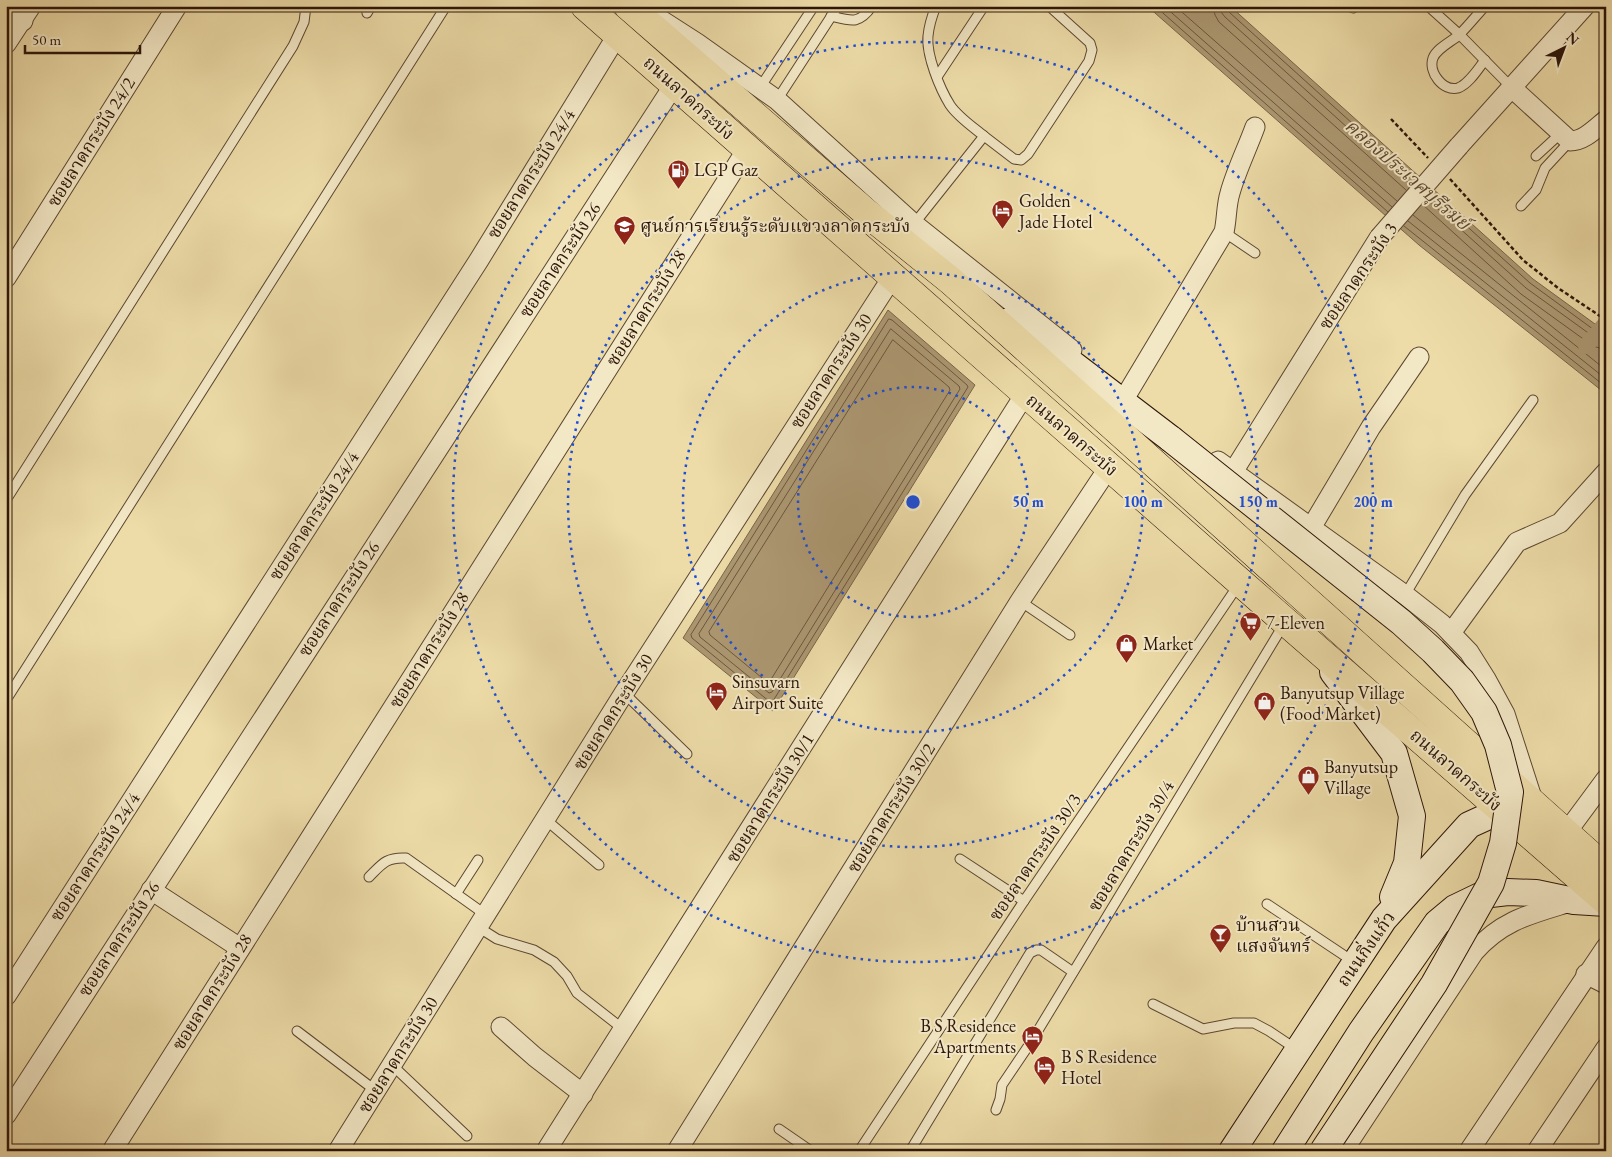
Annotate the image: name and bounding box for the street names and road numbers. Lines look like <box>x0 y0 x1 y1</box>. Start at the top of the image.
street label: ถนนลาดกระบัง <box>639 51 740 145</box>
street label: ซอยลาดกระบัง 24/2 <box>41 72 140 211</box>
street label: ซอยลาดกระบัง 24/4 <box>481 104 580 243</box>
street label: ซอยลาดกระบัง 26 <box>514 197 606 322</box>
street label: ซอยลาดกระบัง 3 <box>1313 218 1402 334</box>
street label: ซอยลาดกระบัง 28 <box>601 245 691 370</box>
street label: ซอยลาดกระบัง 30 <box>785 308 877 433</box>
street label: ถนนลาดกระบัง <box>1021 388 1123 481</box>
street label: ซอยลาดกระบัง 24/4 <box>263 447 364 584</box>
street label: ซอยลาดกระบัง 26 <box>293 536 385 661</box>
street label: ซอยลาดกระบัง 28 <box>384 587 474 712</box>
street label: ซอยลาดกระบัง 30 <box>568 649 658 774</box>
street label: ถนนลาดกระบัง <box>1405 723 1507 816</box>
street label: ซอยลาดกระบัง 30/1 <box>720 729 819 867</box>
street label: ซอยลาดกระบัง 30/2 <box>841 738 940 877</box>
street label: ซอยลาดกระบัง 30/4 <box>1082 776 1179 915</box>
street label: ซอยลาดกระบัง 24/4 <box>44 788 145 925</box>
street label: ซอยลาดกระบัง 30/3 <box>983 789 1086 925</box>
street label: ซอยลาดกระบัง 26 <box>73 876 165 1001</box>
street label: ถนนกิ่งแก้ว <box>1330 906 1400 991</box>
street label: ซอยลาดกระบัง 28 <box>167 929 257 1054</box>
street label: ซอยลาดกระบัง 30 <box>353 992 443 1117</box>

